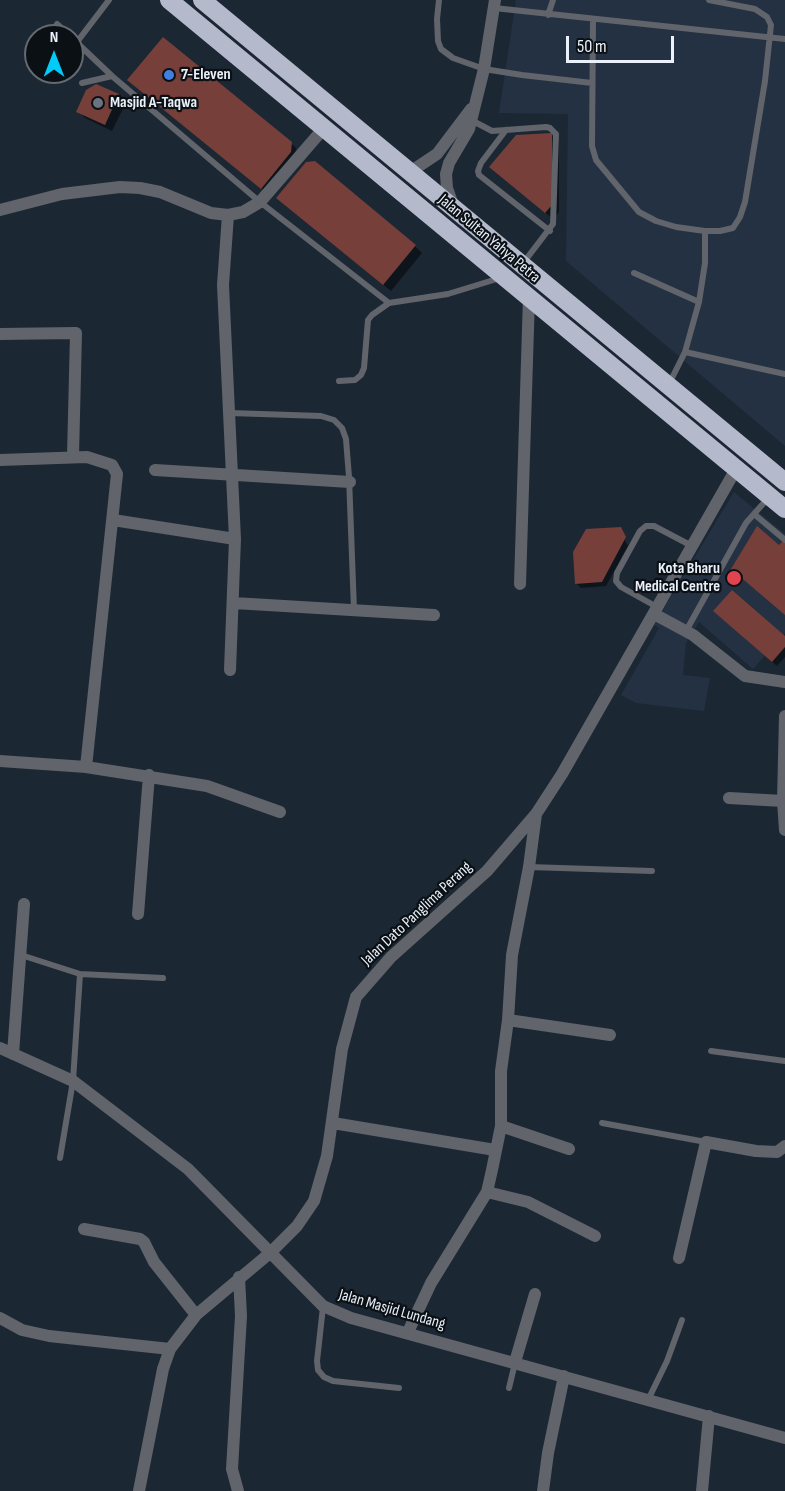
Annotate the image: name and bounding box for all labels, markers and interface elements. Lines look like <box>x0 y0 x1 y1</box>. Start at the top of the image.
north arrow <box>24 24 84 84</box>
scale bar <box>569 24 677 62</box>
text: N <box>50 28 58 47</box>
text: 50 m <box>577 36 607 57</box>
place label: 7-Eleven <box>181 65 231 85</box>
marker: 7-Eleven <box>162 68 176 82</box>
place label: Masjid A-Taqwa <box>110 93 197 113</box>
marker: Masjid A-Taqwa <box>91 96 105 110</box>
street label: Jalan Sultan Yahya Petra <box>434 191 544 287</box>
place label: Kota Bharu Medical Centre <box>635 559 720 597</box>
marker: Kota Bharu Medical Centre <box>725 569 743 587</box>
street label: Jalan Dato Panglima Perang <box>358 858 476 970</box>
street label: Jalan Masjid Lundang <box>337 1286 447 1334</box>

